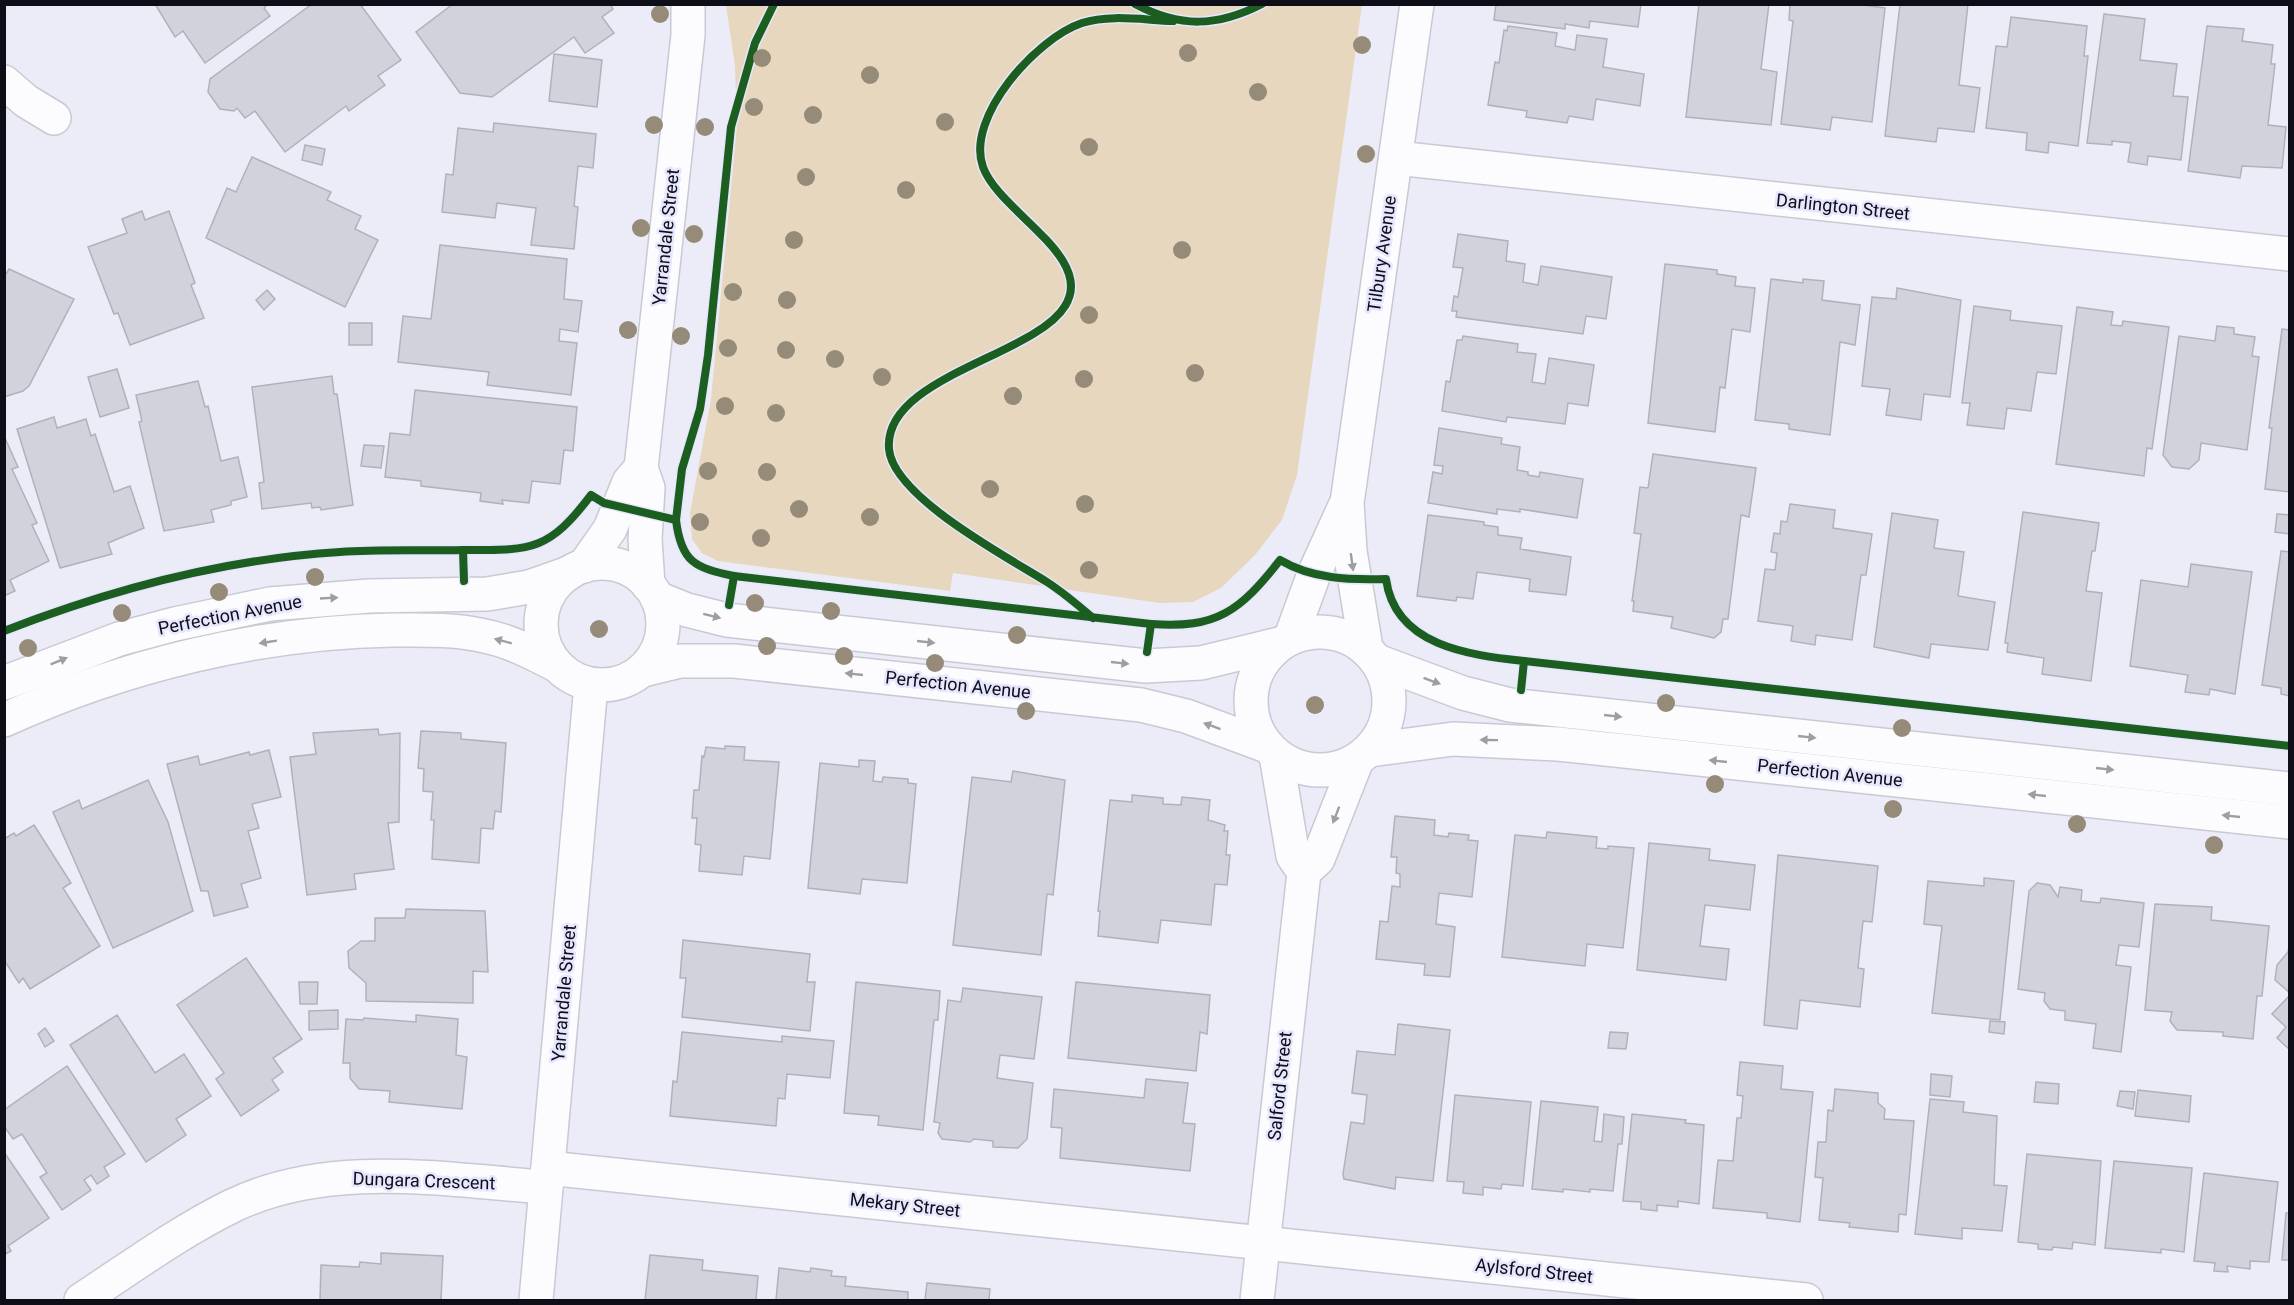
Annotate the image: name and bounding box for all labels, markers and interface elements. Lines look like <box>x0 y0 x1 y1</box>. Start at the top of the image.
street label: Yarrandale Street <box>648 167 683 306</box>
street label: Darlington Street <box>1775 189 1911 224</box>
street label: Tilbury Avenue <box>1363 194 1400 314</box>
one-way arrow <box>1347 552 1356 571</box>
street label: Perfection Avenue <box>156 590 303 639</box>
one-way arrow <box>320 593 339 602</box>
one-way arrow <box>703 612 721 622</box>
one-way arrow <box>494 635 512 645</box>
one-way arrow <box>917 637 936 647</box>
one-way arrow <box>258 638 277 647</box>
one-way arrow <box>50 656 68 666</box>
one-way arrow <box>1111 658 1130 668</box>
street label: Perfection Avenue <box>884 666 1032 703</box>
one-way arrow <box>845 669 864 679</box>
one-way arrow <box>1423 677 1441 686</box>
one-way arrow <box>1603 711 1622 720</box>
one-way arrow <box>1203 721 1221 730</box>
one-way arrow <box>1797 732 1816 741</box>
one-way arrow <box>1479 735 1498 744</box>
street label: Perfection Avenue <box>1756 754 1904 791</box>
one-way arrow <box>1709 756 1728 766</box>
one-way arrow <box>2096 764 2115 774</box>
one-way arrow <box>2028 791 2047 800</box>
one-way arrow <box>1330 806 1340 824</box>
one-way arrow <box>2222 811 2241 821</box>
street label: Yarrandale Street <box>547 924 580 1062</box>
street label: Salford Street <box>1263 1030 1296 1141</box>
street label: Dungara Crescent <box>352 1168 496 1193</box>
street label: Mekary Street <box>849 1188 961 1221</box>
street label: Aylsford Street <box>1474 1254 1594 1287</box>

